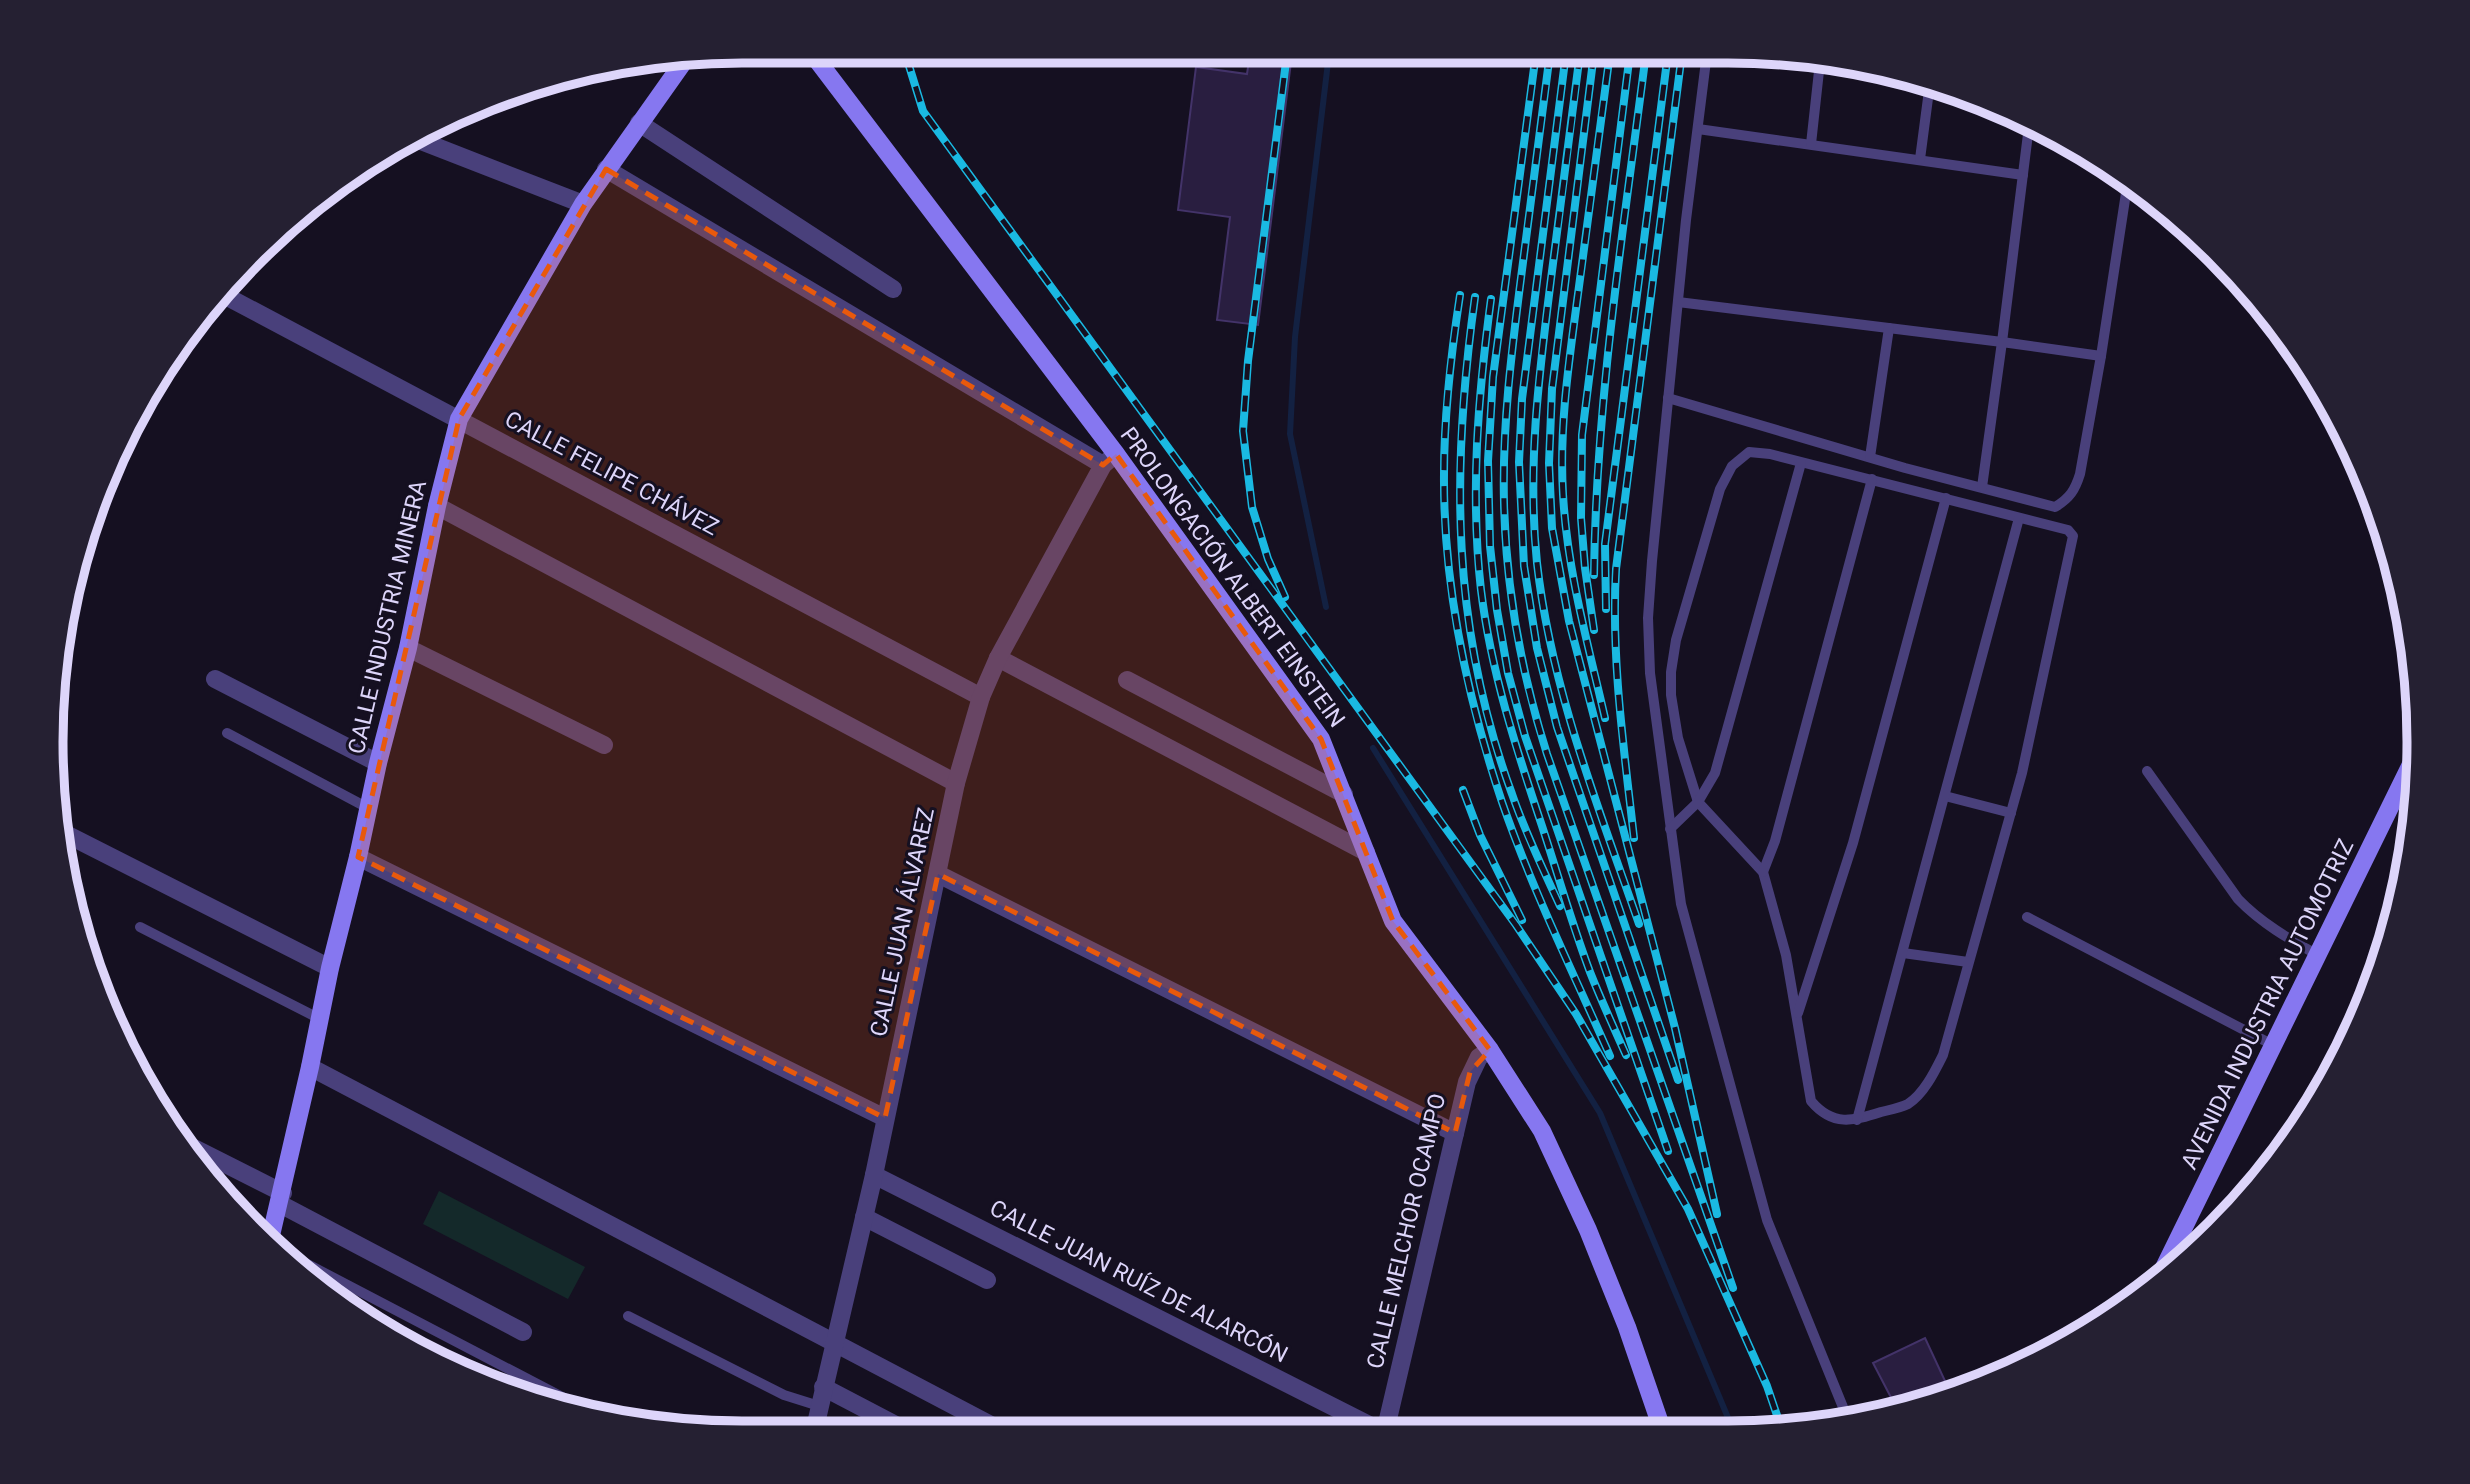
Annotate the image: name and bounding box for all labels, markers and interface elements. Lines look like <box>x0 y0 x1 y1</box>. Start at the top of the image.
street label: CALLE FELIPE CHÁVEZ <box>500 405 724 541</box>
street label: PROLONGACIÓN ALBERT EINSTEIN <box>1115 422 1351 732</box>
street label: CALLE INDUSTRIA MINERA <box>343 478 432 757</box>
street label: CALLE JUAN ÁLVAREZ <box>864 805 940 1039</box>
street label: AVENIDA INDUSTRIA AUTOMOTRIZ <box>2176 835 2359 1174</box>
street label: CALLE MELCHOR OCAMPO <box>1362 1091 1451 1371</box>
street label: CALLE JUAN RUÍZ DE ALARCÓN <box>985 1193 1293 1369</box>

